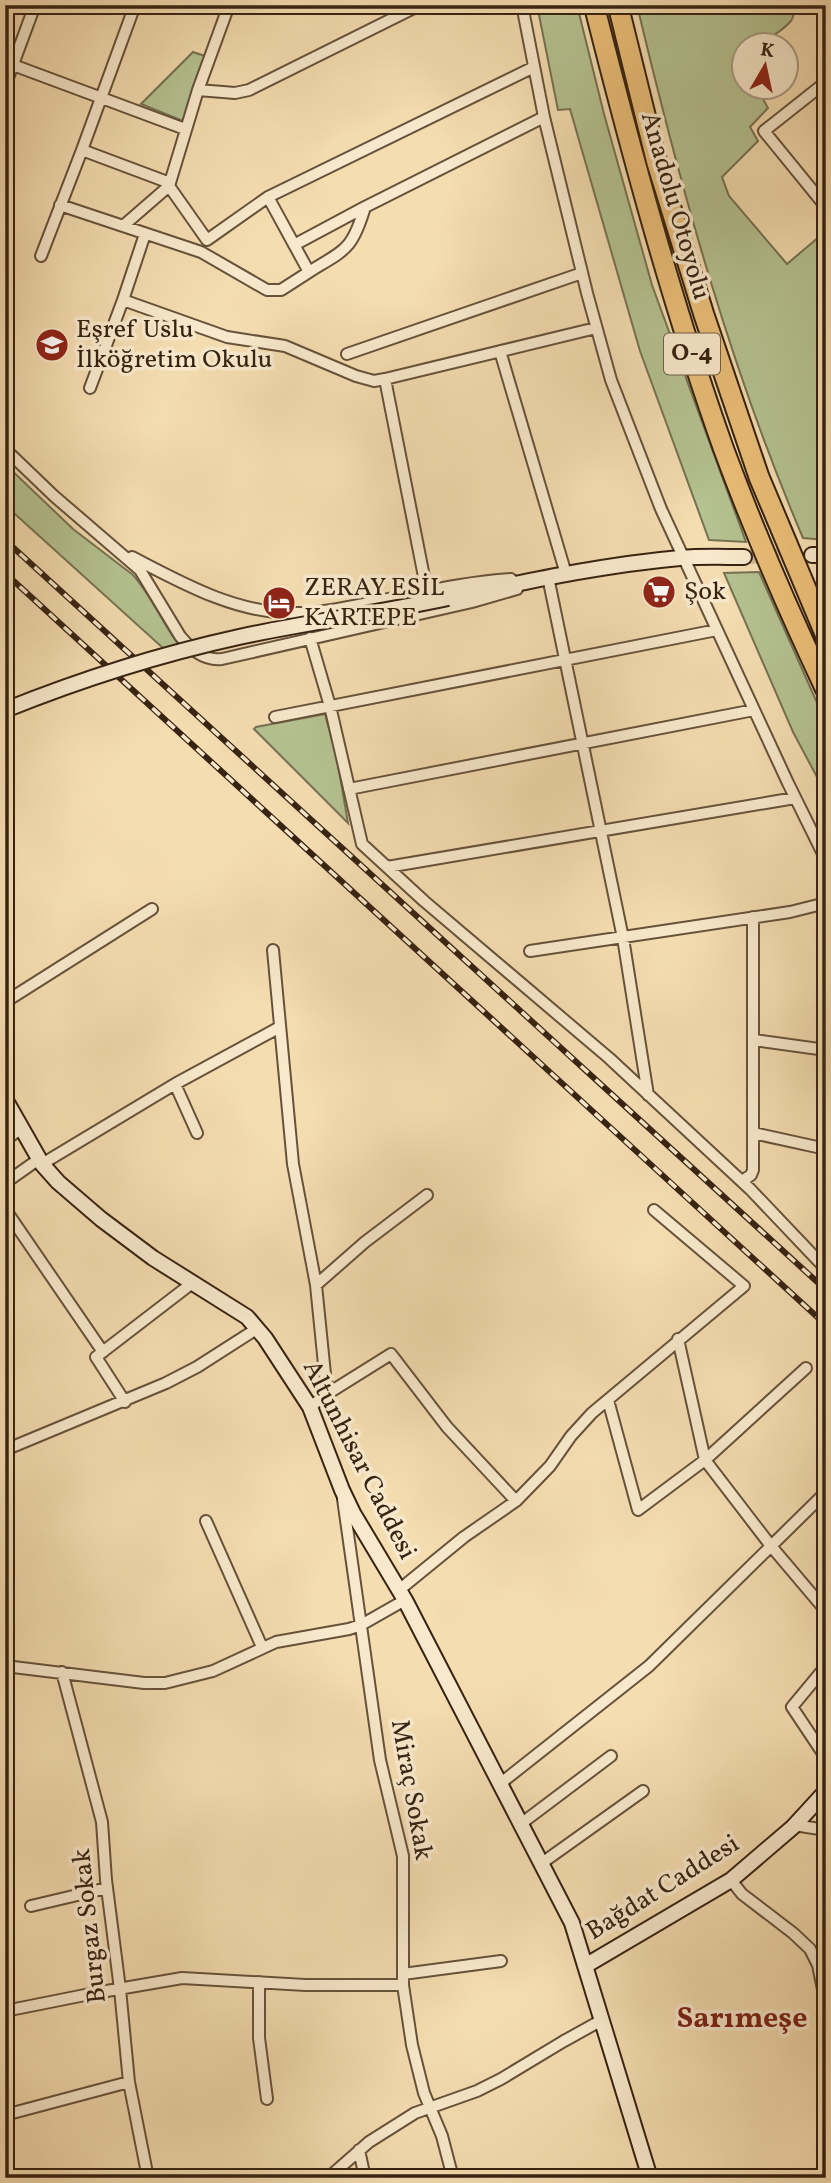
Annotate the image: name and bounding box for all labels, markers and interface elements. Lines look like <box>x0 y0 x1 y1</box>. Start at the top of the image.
north arrow <box>730 32 800 102</box>
text: K <box>759 37 776 65</box>
street label: Anadolu Otoyolu <box>631 108 719 304</box>
place label: Eşref Uslu İlköğretim Okulu <box>76 312 273 378</box>
school or university icon: Eşref Uslu İlköğretim Okulu <box>33 326 71 364</box>
road number: O-4 <box>664 334 720 374</box>
place label: ZERAY ESİL KARTEPE <box>304 570 445 636</box>
supermarket icon: Şok <box>640 573 678 611</box>
place label: Şok <box>684 574 726 610</box>
hotel icon: ZERAY ESİL KARTEPE <box>260 584 298 622</box>
street label: Altunhisar Caddesi <box>293 1354 425 1566</box>
street label: Miraç Sokak <box>381 1717 441 1863</box>
street label: Bağdat Caddesi <box>579 1826 747 1950</box>
street label: Burgaz Sokak <box>64 1847 116 2005</box>
district label: Sarımeşe <box>676 1998 808 2040</box>

